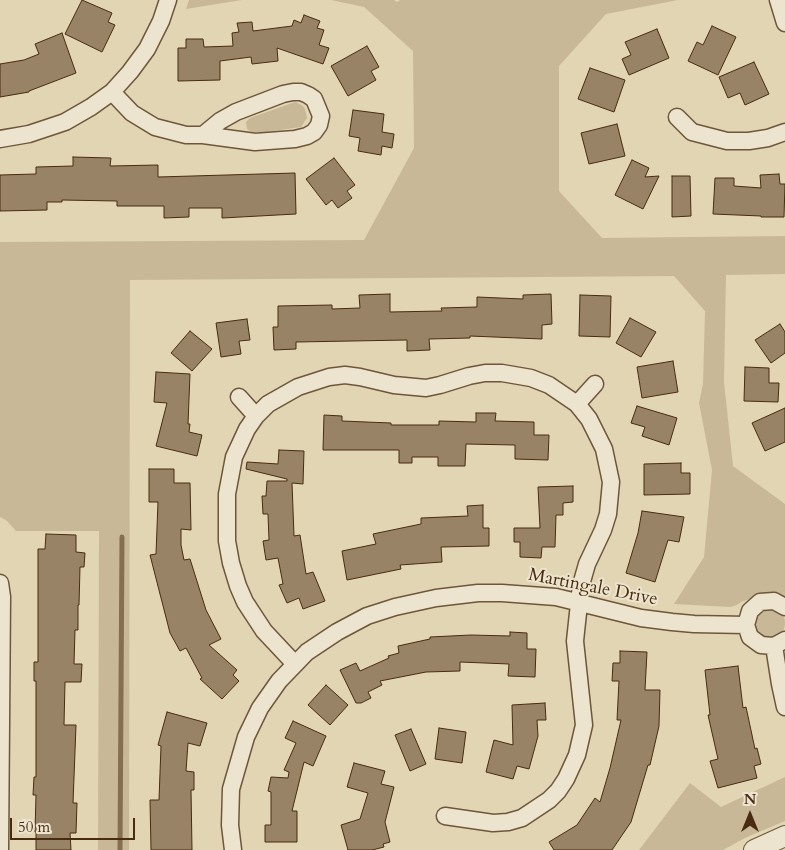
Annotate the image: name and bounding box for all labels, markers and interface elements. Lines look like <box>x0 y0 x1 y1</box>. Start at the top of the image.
street label: Martingale Drive <box>527 565 659 611</box>
north arrow <box>725 790 775 840</box>
text: N <box>744 790 756 809</box>
scale bar <box>12 808 138 840</box>
text: 50 m <box>18 817 50 837</box>

